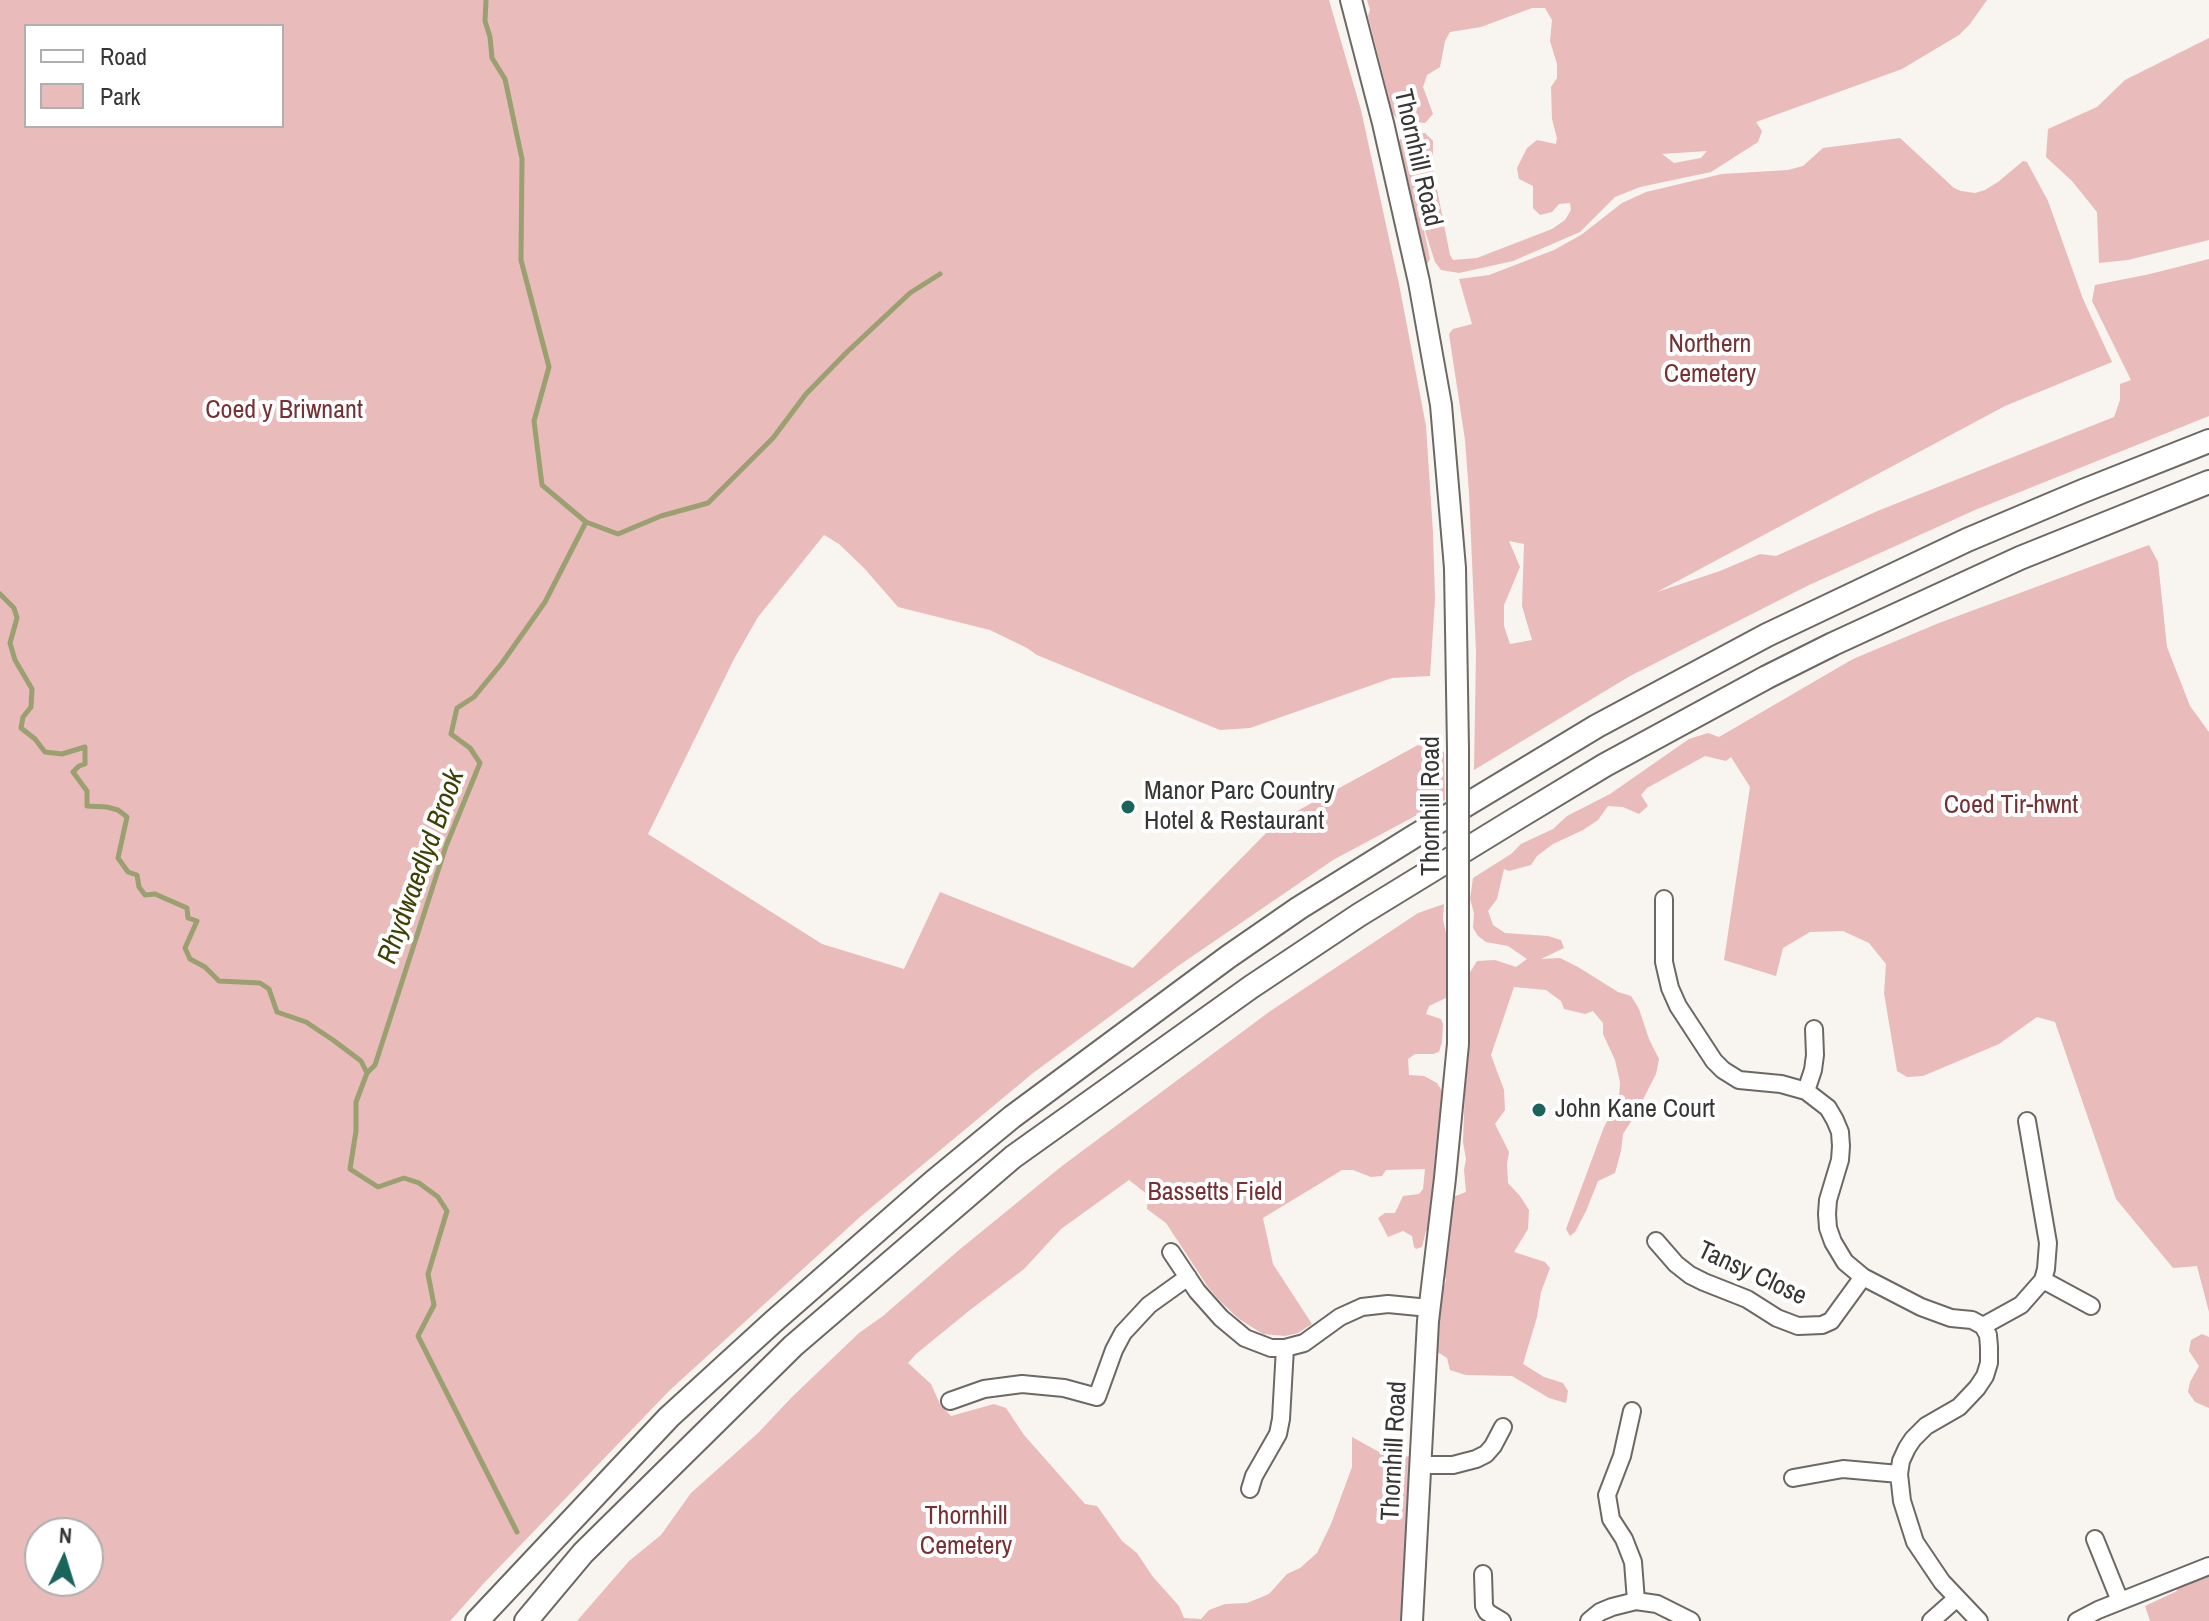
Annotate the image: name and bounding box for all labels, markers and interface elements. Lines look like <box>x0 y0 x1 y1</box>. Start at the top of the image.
legend <box>24 24 284 128</box>
text: Road <box>100 40 147 72</box>
text: Park <box>100 80 140 112</box>
street label: Thornhill Road <box>1386 86 1448 230</box>
park label: Northern Cemetery <box>1664 329 1756 390</box>
park label: Coed y Briwnant <box>205 395 363 427</box>
street label: Thornhill Road <box>1416 736 1448 876</box>
water label: Rhydwaedlyd Brook <box>371 765 473 969</box>
place label: Manor Parc Country Hotel & Restaurant <box>1144 776 1335 838</box>
park label: Coed Tir-hwnt <box>1944 790 2078 822</box>
marker: Manor Parc Country Hotel & Restaurant <box>1119 798 1137 816</box>
place label: John Kane Court <box>1555 1094 1715 1126</box>
marker: John Kane Court <box>1530 1101 1548 1119</box>
park label: Bassetts Field <box>1147 1177 1283 1209</box>
street label: Tansy Close <box>1693 1235 1811 1313</box>
street label: Thornhill Road <box>1376 1380 1414 1522</box>
park label: Thornhill Cemetery <box>920 1501 1012 1562</box>
north arrow <box>24 1517 104 1597</box>
text: N <box>58 1520 73 1550</box>

